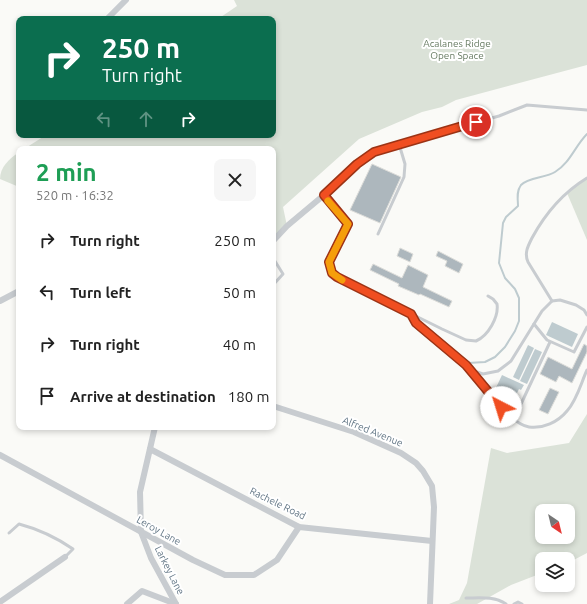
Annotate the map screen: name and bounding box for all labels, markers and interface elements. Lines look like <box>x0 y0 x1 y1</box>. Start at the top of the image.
icon: right <box>36 32 88 84</box>
text: 250 m <box>102 32 180 63</box>
park label: Acalanes Ridge Open Space <box>423 38 491 61</box>
text: Turn right <box>102 65 182 85</box>
pin <box>459 105 493 139</box>
icon: left <box>93 108 115 130</box>
icon: ahead <box>135 108 157 130</box>
icon: right <box>177 108 199 130</box>
icon: arrive <box>465 111 487 133</box>
text: 2 min <box>36 159 97 186</box>
button: close <box>214 159 256 201</box>
text: 520 m · 16:32 <box>36 188 114 202</box>
icon: right <box>36 229 58 251</box>
text: Turn right <box>70 232 140 249</box>
text: 250 m <box>214 232 256 249</box>
icon: left <box>36 281 58 303</box>
text: Turn left <box>70 284 131 301</box>
text: 50 m <box>223 284 256 301</box>
icon: right <box>36 333 58 355</box>
text: Turn right <box>70 336 140 353</box>
text: 40 m <box>223 336 256 353</box>
icon: arrive <box>36 385 58 407</box>
position arrow <box>480 386 522 428</box>
text: Arrive at destination <box>70 388 216 405</box>
text: 180 m <box>228 388 270 405</box>
street label: Alfred Avenue <box>341 414 405 449</box>
street label: Rachele Road <box>248 485 308 522</box>
north arrow <box>535 504 575 544</box>
map controls <box>535 504 575 592</box>
street label: Leroy Lane <box>135 514 183 547</box>
street label: Larkey Lane <box>153 544 186 596</box>
button: layers <box>535 552 575 592</box>

